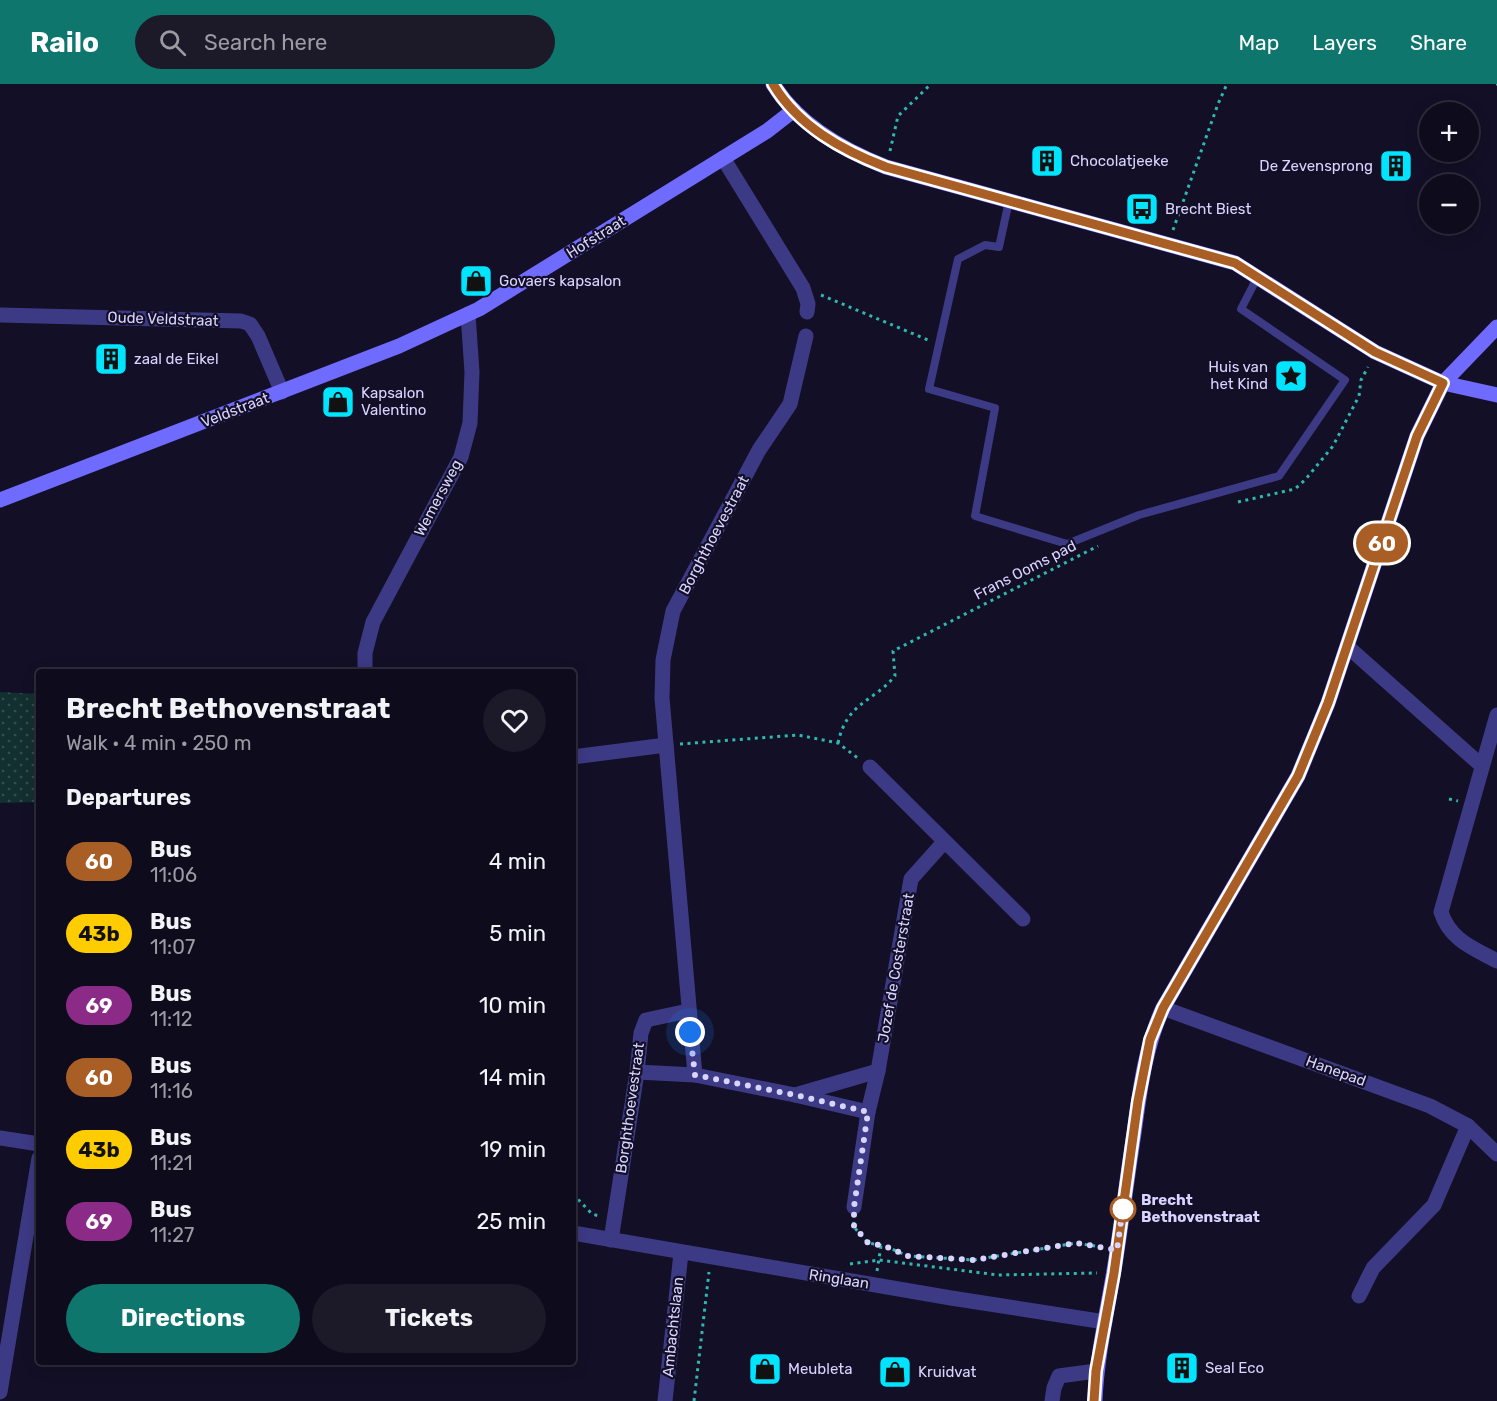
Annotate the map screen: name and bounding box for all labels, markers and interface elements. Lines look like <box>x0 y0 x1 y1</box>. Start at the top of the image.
search box <box>135 15 555 69</box>
text: Railo <box>30 26 99 59</box>
icon: search <box>156 26 189 59</box>
text: Search here <box>204 29 327 56</box>
text: Map <box>1238 30 1279 55</box>
text: Layers <box>1312 30 1377 55</box>
text: Share <box>1410 30 1467 55</box>
map controls <box>1419 102 1479 234</box>
button: + <box>1419 102 1479 162</box>
building icon: Chocolatjeeke <box>1029 143 1065 179</box>
building icon: De Zevensprong <box>1378 148 1414 184</box>
place label: Chocolatjeeke <box>1070 152 1169 170</box>
place label: De Zevensprong <box>1259 157 1373 175</box>
button: − <box>1419 174 1479 234</box>
bus stop icon: Brecht Biest <box>1124 191 1160 227</box>
place label: Brecht Biest <box>1165 200 1252 218</box>
street label: Hofstraat <box>563 212 629 262</box>
shop icon: Govaers kapsalon <box>458 263 494 299</box>
place label: Govaers kapsalon <box>499 272 621 290</box>
street label: Oude Veldstraat <box>107 308 219 330</box>
building icon: zaal de Eikel <box>93 341 129 377</box>
place label: zaal de Eikel <box>134 350 219 368</box>
place label: Huis van het Kind <box>1208 358 1268 393</box>
place icon: Huis van het Kind <box>1273 358 1309 394</box>
shop icon: Kapsalon Valentino <box>320 384 356 420</box>
place label: Kapsalon Valentino <box>361 384 426 419</box>
street label: Veldstraat <box>198 389 272 431</box>
street label: Wemersweg <box>410 457 466 539</box>
street label: Borghthoevestraat <box>675 472 753 597</box>
line badge: 60 <box>1355 524 1409 562</box>
text: 60 <box>1368 531 1396 556</box>
street label: Frans Ooms pad <box>971 536 1079 604</box>
button: heart <box>483 689 546 752</box>
text: Brecht Bethovenstraat <box>66 692 390 725</box>
text: Walk · 4 min · 250 m <box>66 731 251 755</box>
text: Departures <box>66 784 191 811</box>
text: Bus <box>150 836 192 863</box>
text: 4 min <box>489 848 546 875</box>
text: 60 <box>85 849 113 874</box>
text: 11:06 <box>150 863 197 887</box>
street label: Jozef de Costerstraat <box>874 892 918 1044</box>
text: Bus <box>150 908 192 935</box>
text: 5 min <box>489 920 546 947</box>
text: 43b <box>78 921 120 946</box>
text: 11:07 <box>150 935 195 959</box>
text: Bus <box>150 980 192 1007</box>
text: 10 min <box>479 992 546 1019</box>
text: 69 <box>85 993 113 1018</box>
text: 11:12 <box>150 1007 193 1031</box>
your location <box>675 1017 705 1047</box>
street label: Borghthoevestraat <box>612 1041 648 1174</box>
text: Bus <box>150 1052 192 1079</box>
street label: Hanepad <box>1303 1052 1369 1090</box>
text: 14 min <box>479 1064 546 1091</box>
text: 60 <box>85 1065 113 1090</box>
text: 11:16 <box>150 1079 193 1103</box>
text: Bus <box>150 1124 192 1151</box>
text: 19 min <box>480 1136 546 1163</box>
text: 43b <box>78 1137 120 1162</box>
text: 11:21 <box>150 1151 193 1175</box>
place label: Brecht Bethovenstraat <box>1141 1191 1260 1226</box>
text: Bus <box>150 1196 192 1223</box>
marker: Brecht Bethovenstraat <box>1110 1196 1136 1222</box>
text: 25 min <box>476 1208 546 1235</box>
text: 69 <box>85 1209 113 1234</box>
text: 11:27 <box>150 1223 194 1247</box>
street label: Ringlaan <box>808 1265 870 1293</box>
street label: Ambachtslaan <box>659 1276 687 1378</box>
button: Directions <box>66 1284 300 1353</box>
button: Tickets <box>312 1284 546 1353</box>
building icon: Seal Eco <box>1164 1350 1200 1386</box>
shop icon: Meubleta <box>747 1351 783 1387</box>
shop icon: Kruidvat <box>877 1354 913 1390</box>
place label: Seal Eco <box>1205 1359 1264 1377</box>
place label: Meubleta <box>788 1360 852 1378</box>
place label: Kruidvat <box>918 1363 977 1381</box>

